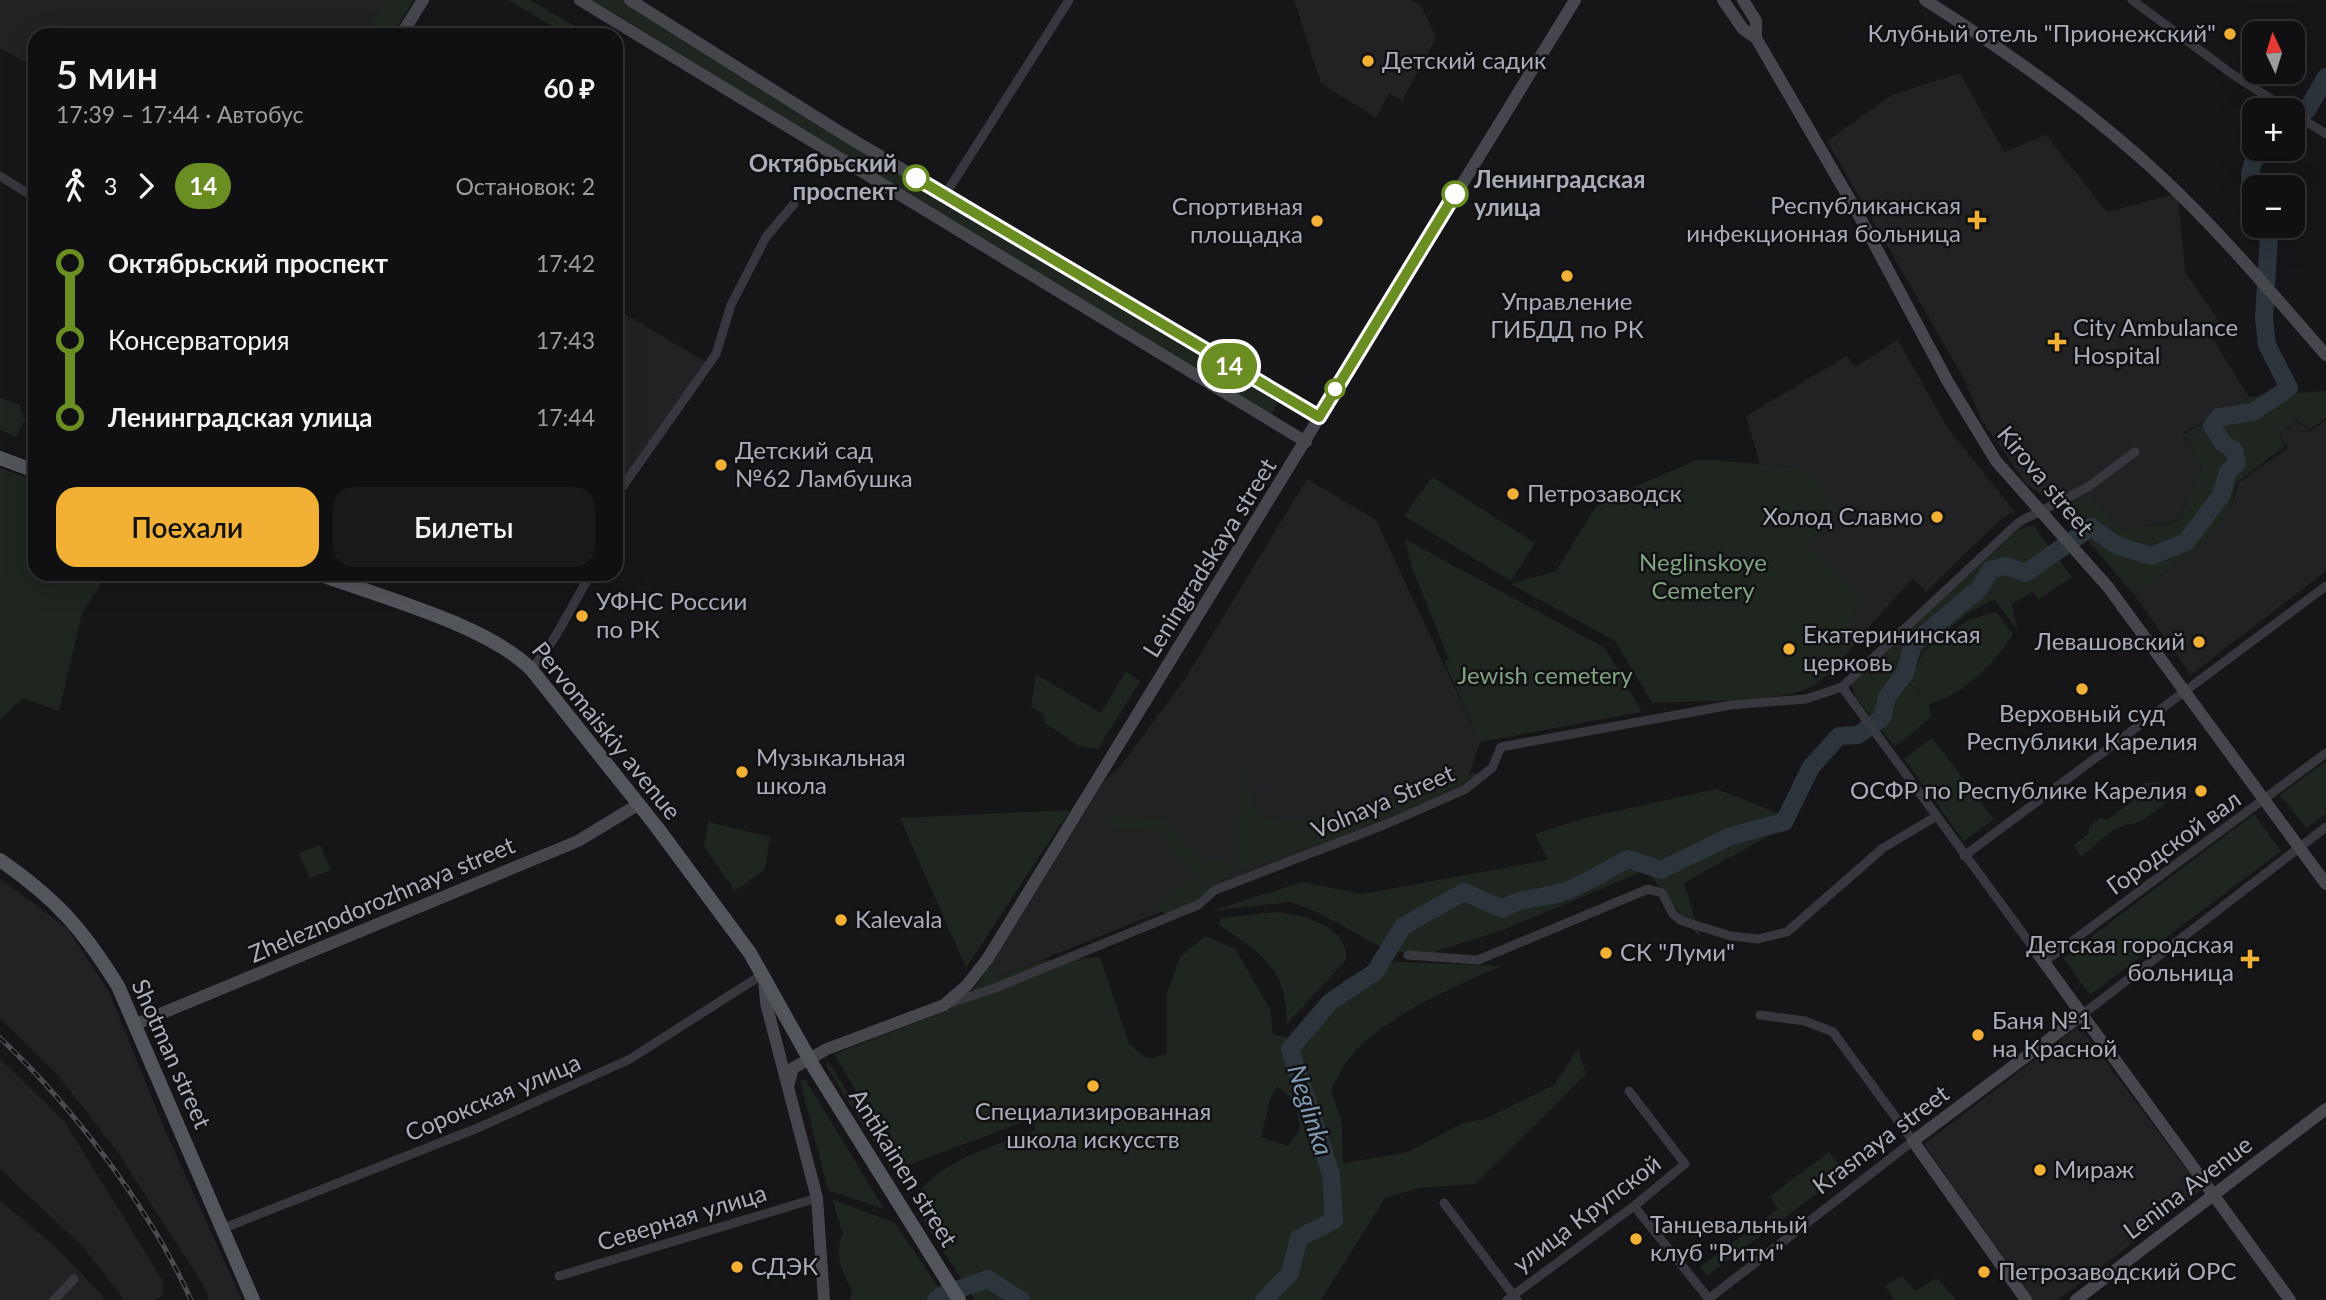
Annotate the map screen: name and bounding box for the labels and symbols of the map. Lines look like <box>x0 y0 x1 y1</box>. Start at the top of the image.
place label: Клубный отель "Прионежский" <box>1867 18 2216 47</box>
north arrow <box>2242 21 2305 84</box>
marker: Клубный отель "Прионежский" <box>2222 26 2238 42</box>
place label: Детский садик <box>1382 45 1547 74</box>
marker: Детский садик <box>1360 53 1376 69</box>
place label: Октябрьский проспект <box>749 148 898 205</box>
place label: Ленинградская улица <box>1473 164 1645 221</box>
marker: Октябрьский проспект <box>903 165 929 191</box>
marker: Ленинградская улица <box>1442 181 1468 207</box>
place label: Республиканская инфекционная больница <box>1686 190 1961 247</box>
place label: Спортивная площадка <box>1172 191 1303 248</box>
marker: Республиканская инфекционная больница <box>1967 210 1987 230</box>
marker: Спортивная площадка <box>1309 213 1325 229</box>
marker: Управление ГИБДД по РК <box>1559 268 1575 284</box>
place label: Управление ГИБДД по РК <box>1490 286 1644 343</box>
place label: City Ambulance Hospital <box>2073 312 2238 369</box>
marker: City Ambulance Hospital <box>2047 332 2067 352</box>
line badge: 14 <box>1198 343 1260 389</box>
unlabelled marker <box>1325 379 1345 399</box>
street label: Kirova street <box>1992 419 2101 541</box>
place label: Детский сад №62 Ламбушка <box>735 435 913 492</box>
street label: Leningradskaya street <box>1136 452 1282 662</box>
marker: Детский сад №62 Ламбушка <box>713 457 729 473</box>
place label: Петрозаводск <box>1527 478 1683 507</box>
marker: Петрозаводск <box>1505 486 1521 502</box>
place label: Холод Славмо <box>1762 501 1923 530</box>
marker: Холод Славмо <box>1929 509 1945 525</box>
park label: Neglinskoye Cemetery <box>1639 547 1767 604</box>
place label: УФНС России по РК <box>596 586 747 643</box>
marker: УФНС России по РК <box>574 608 590 624</box>
place label: Екатерининская церковь <box>1803 619 1981 676</box>
place label: Левашовский <box>2034 626 2185 655</box>
marker: Левашовский <box>2191 634 2207 650</box>
street label: Pervomaiskiy avenue <box>527 635 688 825</box>
marker: Екатерининская церковь <box>1781 641 1797 657</box>
park label: Jewish cemetery <box>1457 660 1633 689</box>
marker: Верховный суд Республики Карелия <box>2074 681 2090 697</box>
place label: Верховный суд Республики Карелия <box>1966 698 2198 755</box>
place label: Музыкальная школа <box>756 742 906 799</box>
street label: Volnaya Street <box>1307 757 1458 844</box>
marker: Музыкальная школа <box>734 764 750 780</box>
place label: ОСФР по Республике Карелия <box>1850 775 2187 804</box>
street label: Городской вал <box>2101 783 2246 900</box>
marker: ОСФР по Республике Карелия <box>2193 783 2209 799</box>
street label: Zheleznodorozhnaya street <box>244 829 519 968</box>
place label: Kalevala <box>855 904 942 933</box>
marker: Kalevala <box>833 912 849 928</box>
place label: Детская городская больница <box>2026 929 2234 986</box>
place label: СК "Луми" <box>1620 937 1735 966</box>
marker: СК "Луми" <box>1598 945 1614 961</box>
marker: Детская городская больница <box>2240 949 2260 969</box>
street label: Shotman street <box>126 974 218 1133</box>
place label: Баня №1 на Красной <box>1992 1005 2117 1062</box>
marker: Баня №1 на Красной <box>1970 1027 1986 1043</box>
street label: Сорокская улица <box>400 1047 584 1147</box>
water label: Neglinka <box>1281 1060 1341 1159</box>
marker: Специализированная школа искусств <box>1085 1078 1101 1094</box>
street label: Krasnaya street <box>1806 1078 1954 1199</box>
street label: Antikainen street <box>844 1083 965 1252</box>
place label: Специализированная школа искусств <box>975 1096 1211 1153</box>
street label: Lenina Avenue <box>2117 1129 2257 1245</box>
street label: улица Крупской <box>1507 1148 1666 1278</box>
place label: Мираж <box>2054 1154 2134 1183</box>
marker: Мираж <box>2032 1162 2048 1178</box>
street label: Северная улица <box>593 1177 770 1256</box>
place label: Танцевальный клуб "Ритм" <box>1650 1209 1808 1266</box>
marker: Танцевальный клуб "Ритм" <box>1628 1231 1644 1247</box>
place label: СДЭК <box>751 1251 818 1280</box>
place label: Петрозаводский ОРС <box>1998 1256 2236 1285</box>
marker: СДЭК <box>729 1259 745 1275</box>
marker: Петрозаводский ОРС <box>1976 1264 1992 1280</box>

